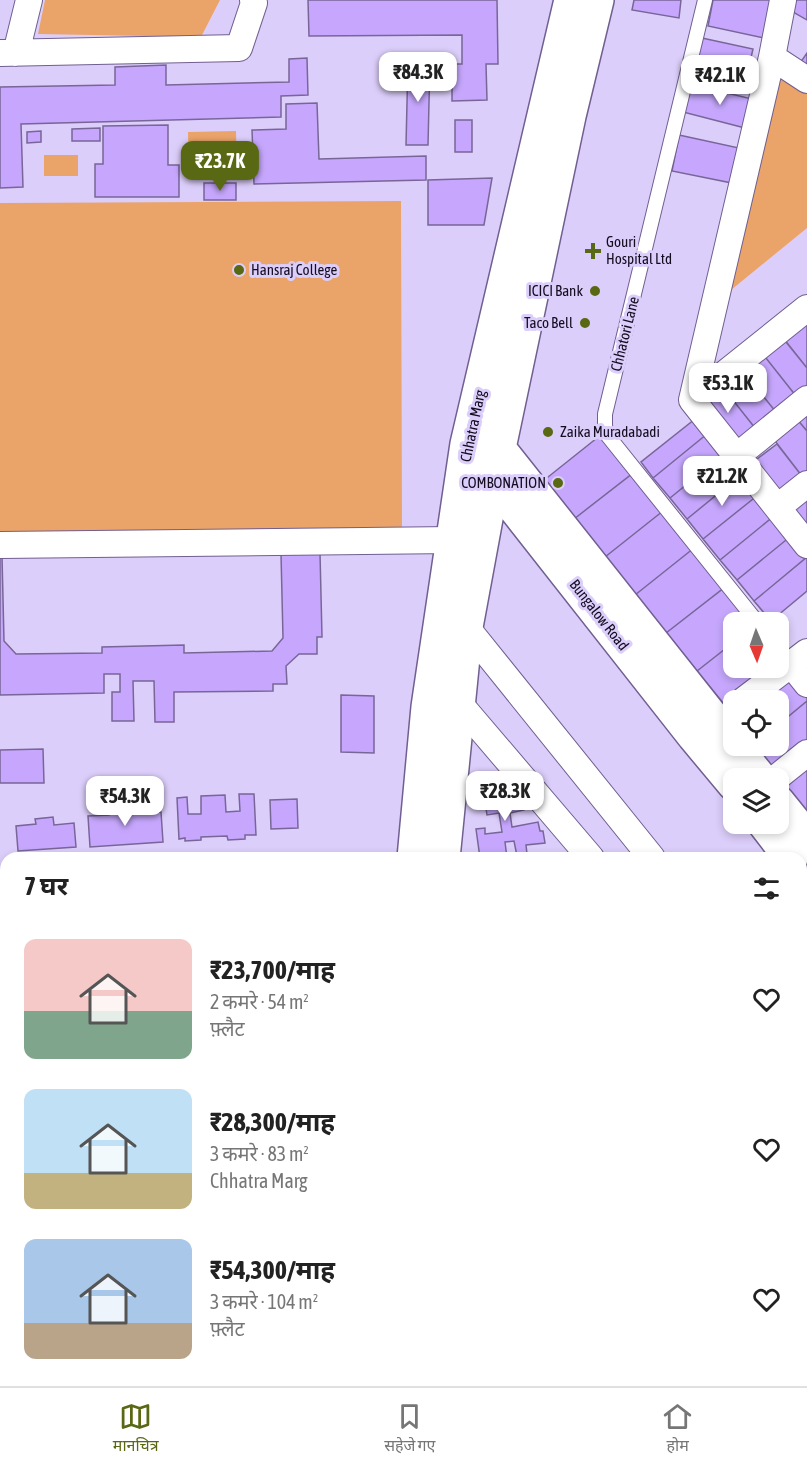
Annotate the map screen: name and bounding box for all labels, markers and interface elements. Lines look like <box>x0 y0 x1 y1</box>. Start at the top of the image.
pin: ₹84.3K <box>369 52 467 103</box>
pin: ₹42.1K <box>671 55 769 106</box>
text: ₹84.3K <box>393 60 443 83</box>
text: ₹42.1K <box>695 63 745 86</box>
pin: ₹23.7K <box>171 141 269 192</box>
text: ₹23.7K <box>195 149 245 172</box>
place label: Gouri Hospital Ltd <box>606 233 672 267</box>
marker: Gouri Hospital Ltd <box>584 242 602 260</box>
place label: Hansraj College <box>251 261 337 278</box>
marker: Hansraj College <box>232 263 246 277</box>
place label: ICICI Bank <box>528 282 583 299</box>
marker: ICICI Bank <box>588 284 602 298</box>
street label: Chhatori Lane <box>607 295 642 373</box>
place label: Taco Bell <box>524 314 573 331</box>
marker: Taco Bell <box>578 316 592 330</box>
pin: ₹53.1K <box>679 363 777 414</box>
text: ₹53.1K <box>703 371 753 394</box>
street label: Chhatra Marg <box>457 388 489 463</box>
place label: Zaika Muradabadi <box>560 423 660 440</box>
marker: Zaika Muradabadi <box>541 425 555 439</box>
pin: ₹21.2K <box>673 456 771 507</box>
text: ₹21.2K <box>697 464 747 487</box>
place label: COMBONATION <box>461 474 546 491</box>
marker: COMBONATION <box>551 476 565 490</box>
street label: Bungalow Road <box>566 576 632 653</box>
north arrow <box>723 612 789 678</box>
map controls <box>723 612 789 834</box>
button: locate <box>723 690 789 756</box>
button: layers <box>723 768 789 834</box>
pin: ₹28.3K <box>456 771 554 822</box>
pin: ₹54.3K <box>76 776 174 827</box>
text: ₹28.3K <box>480 779 530 802</box>
text: ₹54.3K <box>100 784 150 807</box>
text: 7 घर <box>24 871 68 901</box>
icon: filters <box>750 872 783 905</box>
text: ₹23,700/माह <box>210 955 335 985</box>
icon: home <box>72 963 144 1035</box>
icon: heart <box>750 983 783 1016</box>
text: 2 कमरे · 54 m² <box>210 990 309 1013</box>
text: फ़्लैट <box>210 1017 245 1040</box>
text: ₹28,300/माह <box>210 1107 335 1137</box>
icon: home <box>72 1113 144 1185</box>
icon: heart <box>750 1133 783 1166</box>
text: 3 कमरे · 83 m² <box>210 1142 309 1165</box>
text: Chhatra Marg <box>210 1169 308 1192</box>
text: ₹54,300/माह <box>210 1255 335 1285</box>
icon: home <box>72 1263 144 1335</box>
icon: heart <box>750 1283 783 1316</box>
text: 3 कमरे · 104 m² <box>210 1290 318 1313</box>
text: फ़्लैट <box>210 1317 245 1340</box>
tab: मानचित्र <box>113 1400 159 1458</box>
tab: सहेजे गए <box>384 1400 435 1458</box>
tab: होम <box>661 1400 694 1458</box>

